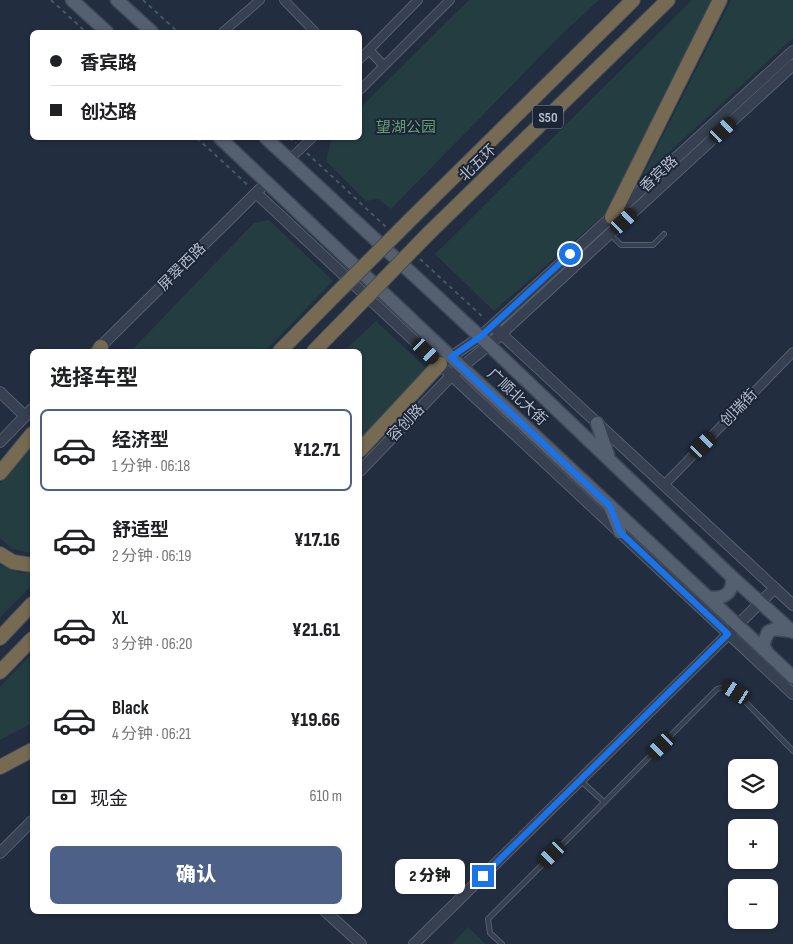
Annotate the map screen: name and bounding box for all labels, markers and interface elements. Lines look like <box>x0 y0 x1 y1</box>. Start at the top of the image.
text: 香宾路 <box>80 52 137 75</box>
text: 创达路 <box>80 101 137 124</box>
road number: S50 <box>533 105 563 128</box>
car <box>706 114 739 146</box>
park label: 望湖公园 <box>376 118 436 137</box>
street label: 北五环 <box>455 141 501 185</box>
street label: 香宾路 <box>636 152 682 196</box>
car <box>607 205 640 237</box>
street label: 屏翠西路 <box>154 239 210 295</box>
route start <box>559 243 581 265</box>
car <box>409 335 442 367</box>
street label: 广顺北大街 <box>483 364 551 430</box>
text: 选择车型 <box>50 365 138 392</box>
street label: 创瑞街 <box>717 385 761 431</box>
street label: 容创路 <box>384 400 428 446</box>
icon: car <box>52 428 97 473</box>
text: 经济型 <box>112 429 169 452</box>
car <box>687 429 718 461</box>
text: ¥12.71 <box>293 439 340 462</box>
text: 1 分钟 · 06:18 <box>112 457 190 476</box>
icon: car <box>52 518 97 563</box>
text: 舒适型 <box>112 519 169 542</box>
text: ¥17.16 <box>294 529 340 552</box>
text: 2 分钟 · 06:19 <box>112 547 191 566</box>
text: XL <box>112 607 128 630</box>
icon: car <box>52 608 97 653</box>
text: ¥21.61 <box>292 619 340 642</box>
text: 3 分钟 · 06:20 <box>112 635 192 654</box>
car <box>719 678 752 706</box>
text: Black <box>112 697 149 720</box>
icon: car <box>52 698 97 743</box>
text: ¥19.66 <box>291 709 340 732</box>
text: 4 分钟 · 06:21 <box>112 725 191 744</box>
car <box>645 730 676 762</box>
map controls <box>728 759 778 929</box>
button: layers <box>728 759 778 809</box>
icon: cash <box>50 783 78 811</box>
text: 610 m <box>309 787 342 806</box>
text: 现金 <box>90 788 128 811</box>
button: + <box>728 819 778 869</box>
car <box>536 838 567 870</box>
button: 确认 <box>50 846 342 904</box>
callout: 2 分钟 <box>396 858 466 894</box>
route end <box>472 865 494 887</box>
text: 2 分钟 <box>409 867 451 886</box>
button: − <box>728 879 778 929</box>

